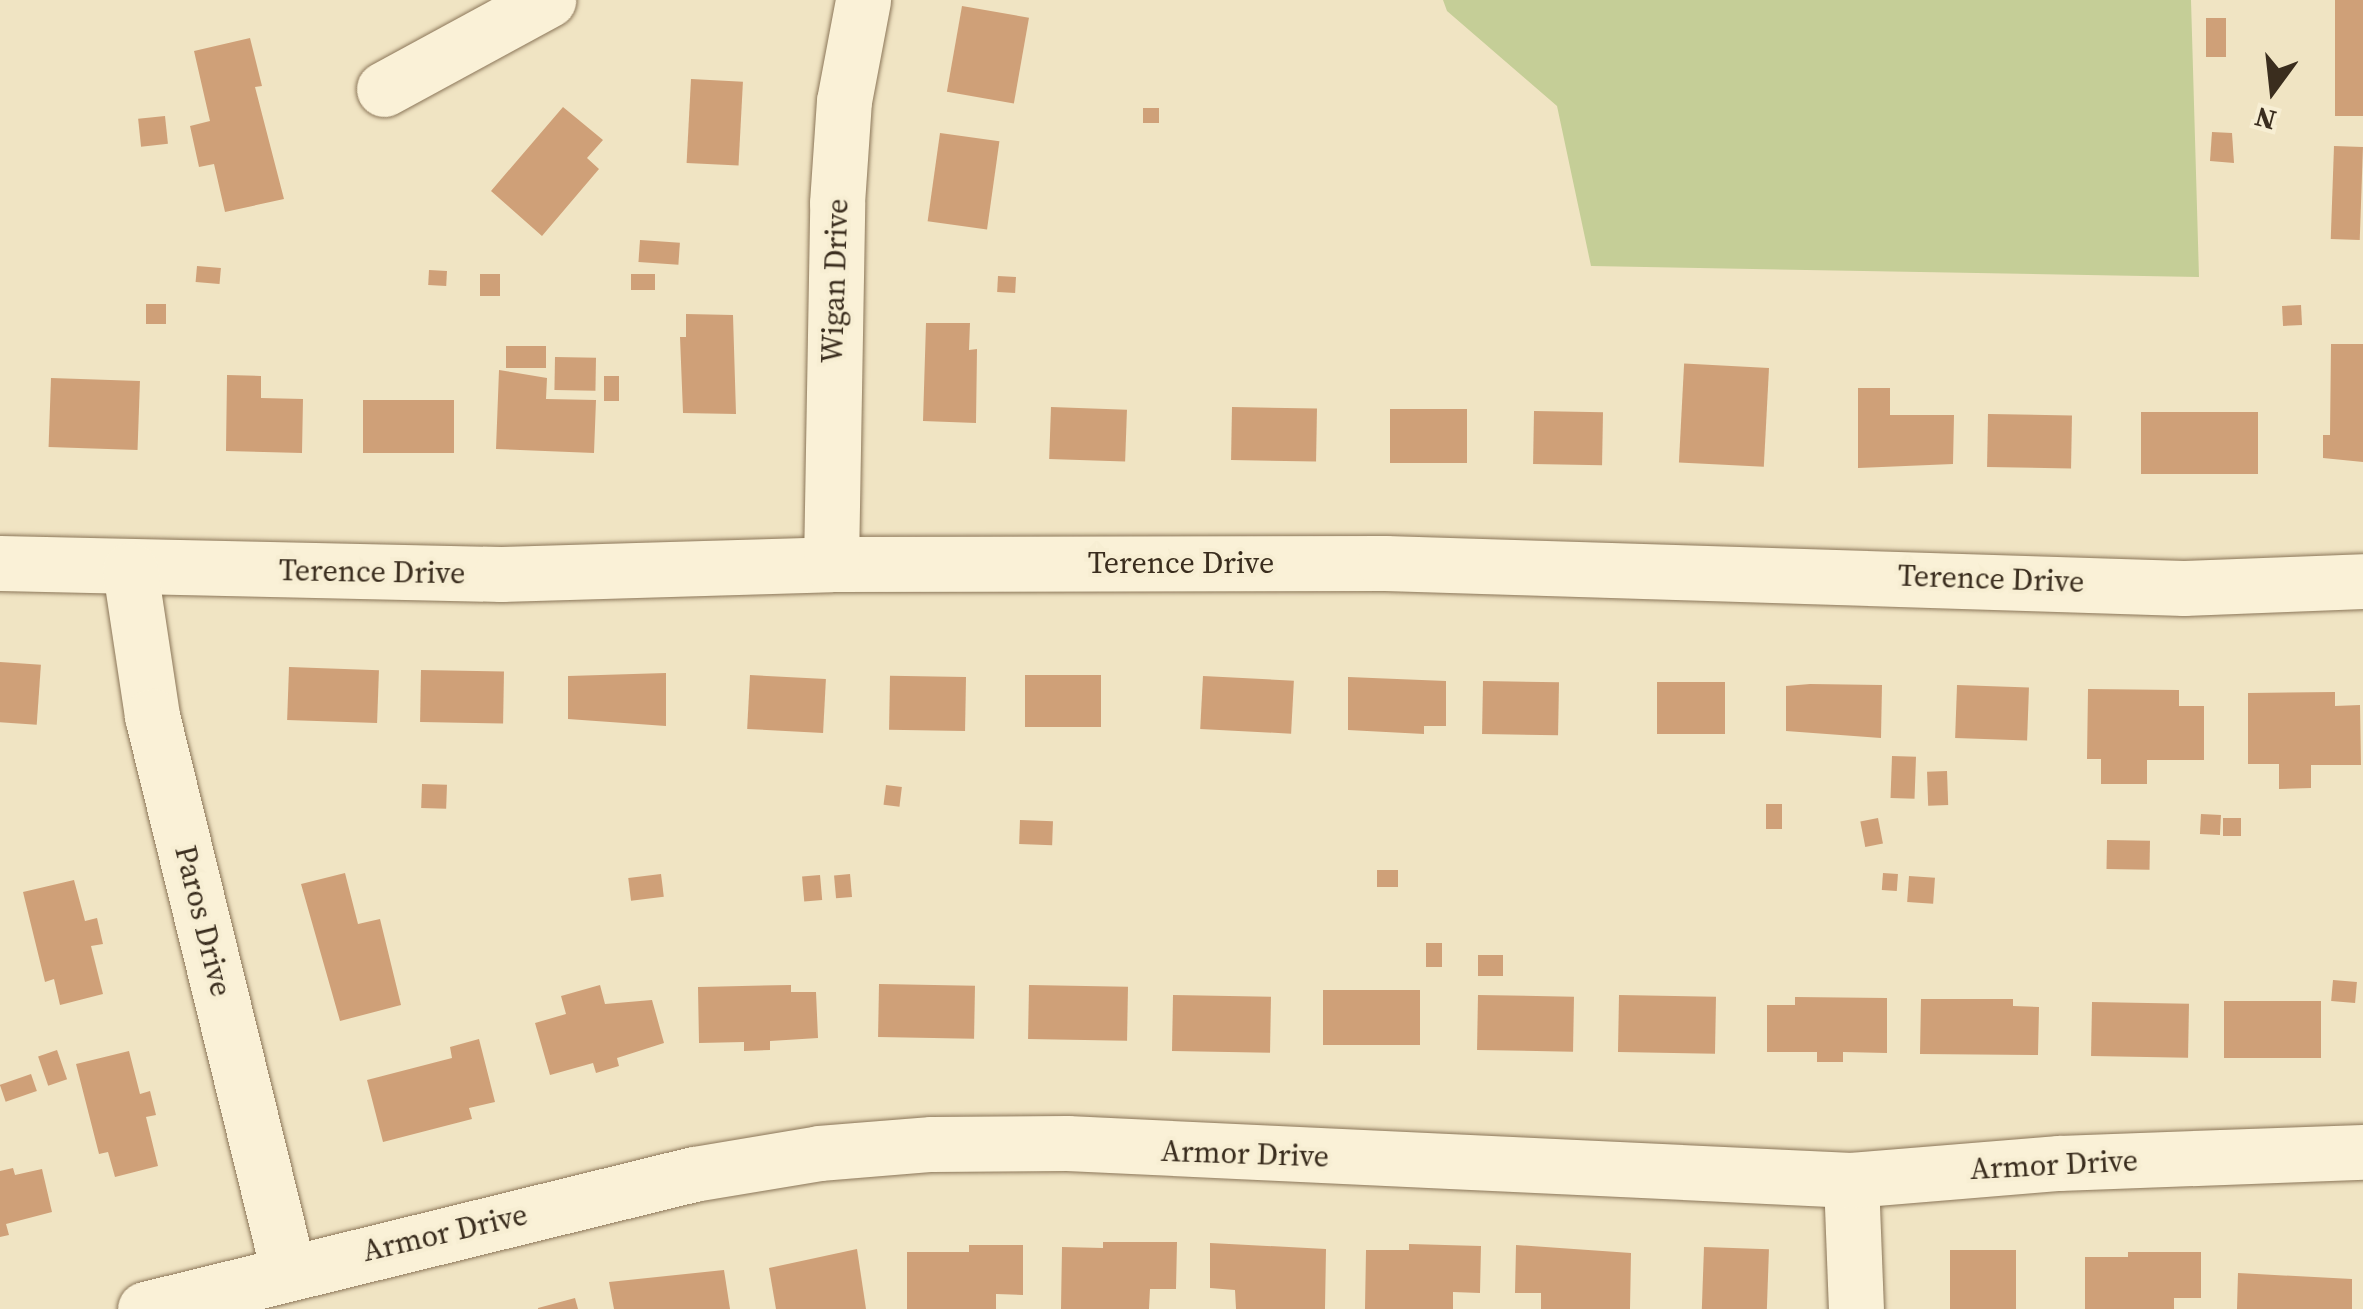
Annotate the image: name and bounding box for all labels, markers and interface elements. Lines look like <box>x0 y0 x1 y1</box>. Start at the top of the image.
north arrow <box>2223 40 2323 140</box>
text: N <box>2250 98 2280 140</box>
street label: Wigan Drive <box>814 198 856 364</box>
street label: Terence Drive <box>1088 545 1274 581</box>
street label: Terence Drive <box>278 552 466 592</box>
street label: Terence Drive <box>1897 558 2085 600</box>
street label: Paros Drive <box>167 842 239 1000</box>
street label: Armor Drive <box>1160 1133 1330 1175</box>
street label: Armor Drive <box>1969 1143 2139 1187</box>
street label: Armor Drive <box>359 1197 531 1269</box>

